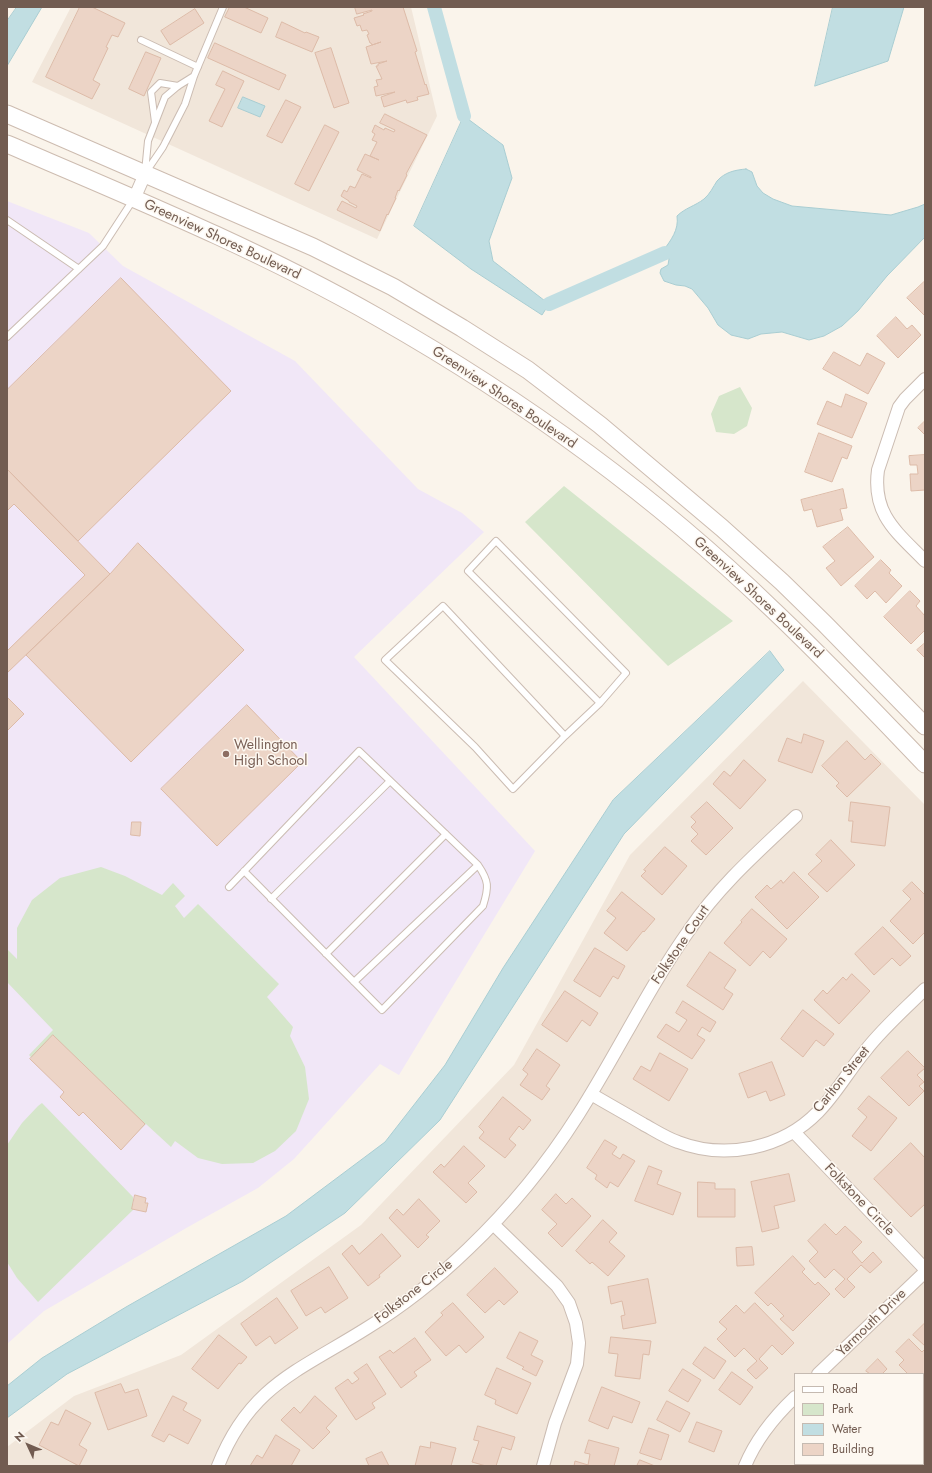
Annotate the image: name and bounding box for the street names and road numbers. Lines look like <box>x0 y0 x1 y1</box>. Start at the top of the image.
street label: Greenview Shores Boulevard <box>141 196 303 284</box>
street label: Greenview Shores Boulevard <box>429 343 579 453</box>
street label: Greenview Shores Boulevard <box>690 534 826 662</box>
street label: Folkstone Court <box>648 902 714 988</box>
street label: Carlton Street <box>810 1044 874 1116</box>
street label: Folkstone Circle <box>820 1160 898 1240</box>
street label: Folkstone Circle <box>372 1256 456 1328</box>
street label: Yarmouth Drive <box>834 1286 910 1360</box>

